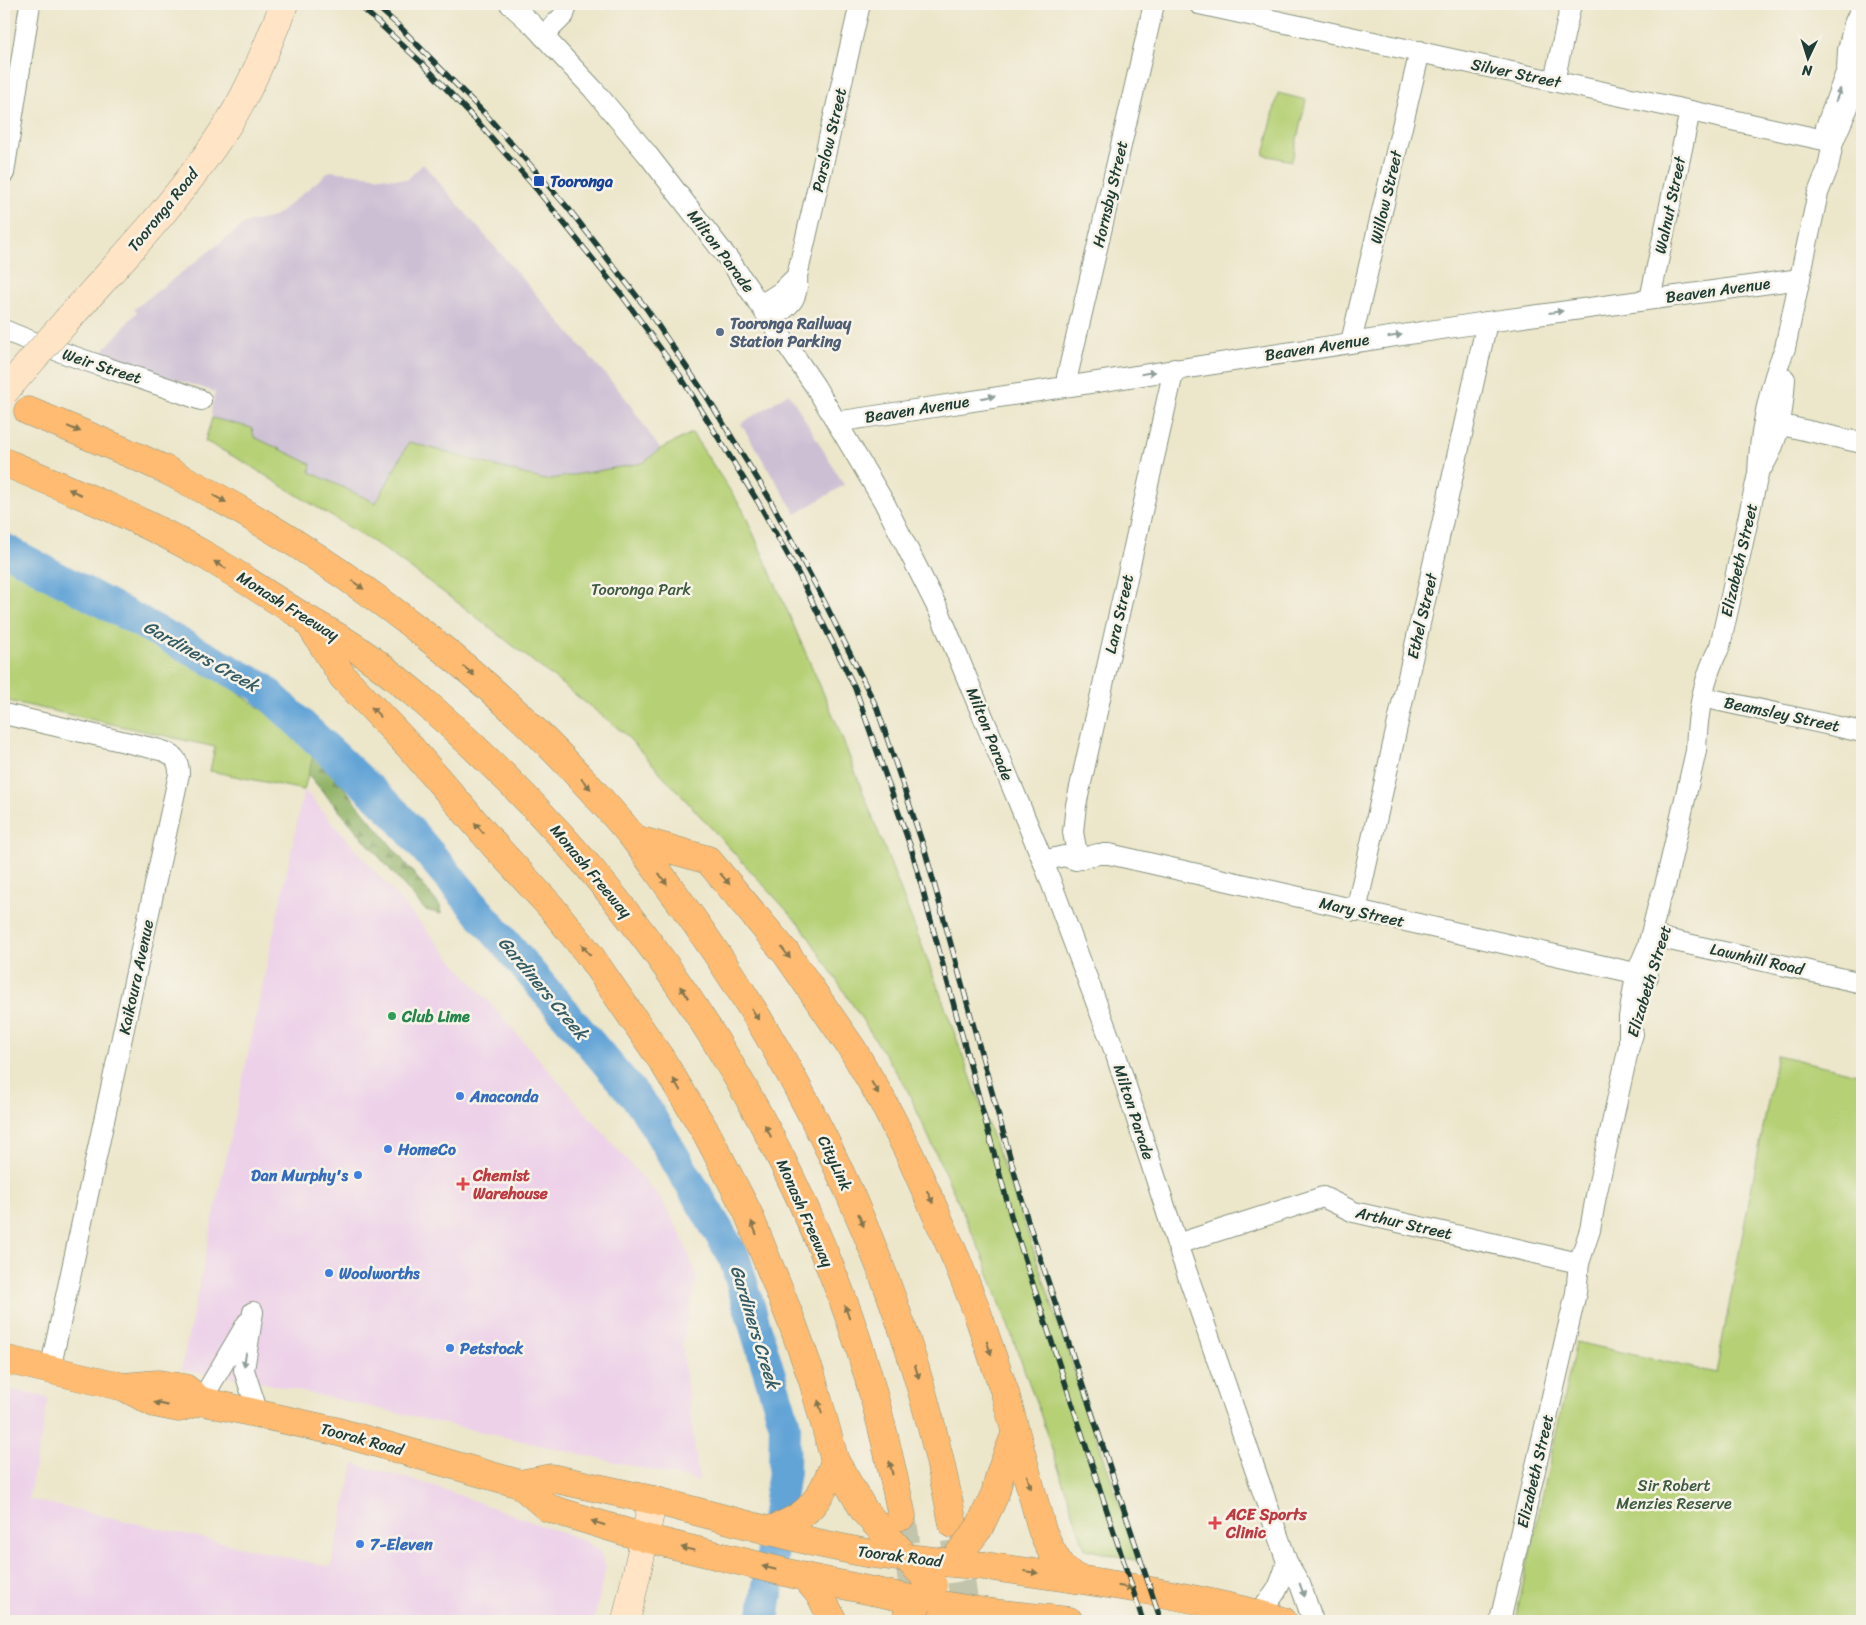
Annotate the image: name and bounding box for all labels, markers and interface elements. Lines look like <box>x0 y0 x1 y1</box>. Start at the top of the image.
north arrow <box>1784 32 1834 82</box>
street label: Silver Street <box>1468 49 1564 97</box>
text: N <box>1801 58 1814 83</box>
street label: Parslow Street <box>803 85 855 195</box>
one-way arrow <box>1834 87 1842 102</box>
street label: Hornsby Street <box>1084 138 1136 250</box>
street label: Willow Street <box>1361 147 1411 247</box>
street label: Walnut Street <box>1646 153 1695 256</box>
street label: Tooronga Road <box>120 160 207 259</box>
place label: Tooronga <box>550 167 613 196</box>
marker: Tooronga <box>532 174 546 188</box>
street label: Milton Parade <box>680 203 762 299</box>
street label: Beaven Avenue <box>1664 268 1772 312</box>
one-way arrow <box>1549 308 1565 316</box>
place label: Tooronga Railway Station Parking <box>729 309 852 356</box>
street label: Beaven Avenue <box>1263 324 1372 370</box>
marker: Tooronga Railway Station Parking <box>714 326 726 338</box>
one-way arrow <box>1388 331 1404 339</box>
street label: Weir Street <box>58 340 146 392</box>
one-way arrow <box>1141 369 1157 377</box>
street label: Beaven Avenue <box>863 386 972 432</box>
one-way arrow <box>980 393 996 401</box>
one-way arrow <box>66 426 81 433</box>
one-way arrow <box>68 488 82 496</box>
one-way arrow <box>213 495 227 503</box>
street label: Elizabeth Street <box>1712 500 1766 620</box>
one-way arrow <box>214 560 227 569</box>
street label: Monash Freeway <box>231 563 346 650</box>
street label: Ethel Street <box>1398 570 1446 662</box>
street label: Lara Street <box>1096 571 1142 657</box>
park label: Tooronga Park <box>591 575 691 604</box>
one-way arrow <box>351 580 365 590</box>
water label: Gardiners Creek <box>137 611 267 702</box>
one-way arrow <box>463 666 476 677</box>
street label: Milton Parade <box>958 683 1022 785</box>
street label: Beamsley Street <box>1721 688 1843 740</box>
one-way arrow <box>370 706 382 718</box>
one-way arrow <box>581 777 592 790</box>
street label: Monash Freeway <box>543 817 640 925</box>
one-way arrow <box>473 822 485 834</box>
one-way arrow <box>658 872 668 886</box>
one-way arrow <box>719 873 731 885</box>
street label: Mary Street <box>1317 888 1407 936</box>
street label: Kaikoura Avenue <box>110 917 162 1037</box>
street label: Elizabeth Street <box>1618 921 1680 1041</box>
water label: Gardiners Creek <box>490 929 598 1049</box>
street label: Lawnhill Road <box>1707 934 1808 984</box>
one-way arrow <box>580 944 591 957</box>
one-way arrow <box>781 946 791 959</box>
one-way arrow <box>679 985 689 999</box>
place label: Club Lime <box>401 1002 470 1031</box>
one-way arrow <box>750 1007 759 1020</box>
marker: Club Lime <box>386 1010 398 1022</box>
street label: Milton Parade <box>1105 1060 1163 1164</box>
one-way arrow <box>672 1078 681 1091</box>
place label: Anaconda <box>469 1082 539 1111</box>
one-way arrow <box>870 1082 879 1095</box>
marker: Anaconda <box>454 1090 466 1102</box>
one-way arrow <box>764 1124 772 1138</box>
street label: CityLink <box>809 1130 861 1196</box>
place label: HomeCo <box>397 1135 456 1164</box>
marker: HomeCo <box>382 1143 394 1155</box>
street label: Monash Freeway <box>768 1154 842 1273</box>
place label: Dan Murphy's <box>251 1161 348 1190</box>
place label: Chemist Warehouse <box>472 1161 549 1208</box>
marker: Dan Murphy's <box>352 1169 364 1181</box>
marker: Chemist Warehouse <box>457 1178 469 1190</box>
one-way arrow <box>926 1190 934 1204</box>
street label: Arthur Street <box>1352 1198 1455 1248</box>
one-way arrow <box>858 1213 866 1227</box>
one-way arrow <box>749 1221 757 1235</box>
place label: Woolworths <box>339 1259 420 1288</box>
water label: Gardiners Creek <box>721 1261 790 1395</box>
marker: Woolworths <box>323 1267 335 1279</box>
one-way arrow <box>843 1304 851 1319</box>
place label: Petstock <box>460 1334 524 1363</box>
one-way arrow <box>986 1341 993 1356</box>
marker: Petstock <box>444 1342 456 1354</box>
one-way arrow <box>241 1353 249 1369</box>
one-way arrow <box>914 1365 922 1380</box>
one-way arrow <box>816 1399 824 1414</box>
one-way arrow <box>154 1400 169 1408</box>
street label: Elizabeth Street <box>1508 1411 1562 1531</box>
street label: Toorak Road <box>317 1414 408 1464</box>
one-way arrow <box>887 1460 895 1476</box>
park label: Sir Robert Menzies Reserve <box>1616 1471 1732 1518</box>
one-way arrow <box>1026 1474 1034 1489</box>
place label: ACE Sports Clinic <box>1225 1500 1307 1547</box>
marker: ACE Sports Clinic <box>1208 1516 1222 1530</box>
one-way arrow <box>590 1519 605 1527</box>
place label: 7-Eleven <box>370 1530 433 1559</box>
street label: Toorak Road <box>856 1536 946 1576</box>
marker: 7-Eleven <box>354 1538 366 1550</box>
one-way arrow <box>681 1545 696 1553</box>
one-way arrow <box>761 1564 776 1572</box>
one-way arrow <box>1023 1568 1039 1576</box>
one-way arrow <box>1118 1583 1134 1591</box>
one-way arrow <box>1299 1583 1306 1598</box>

